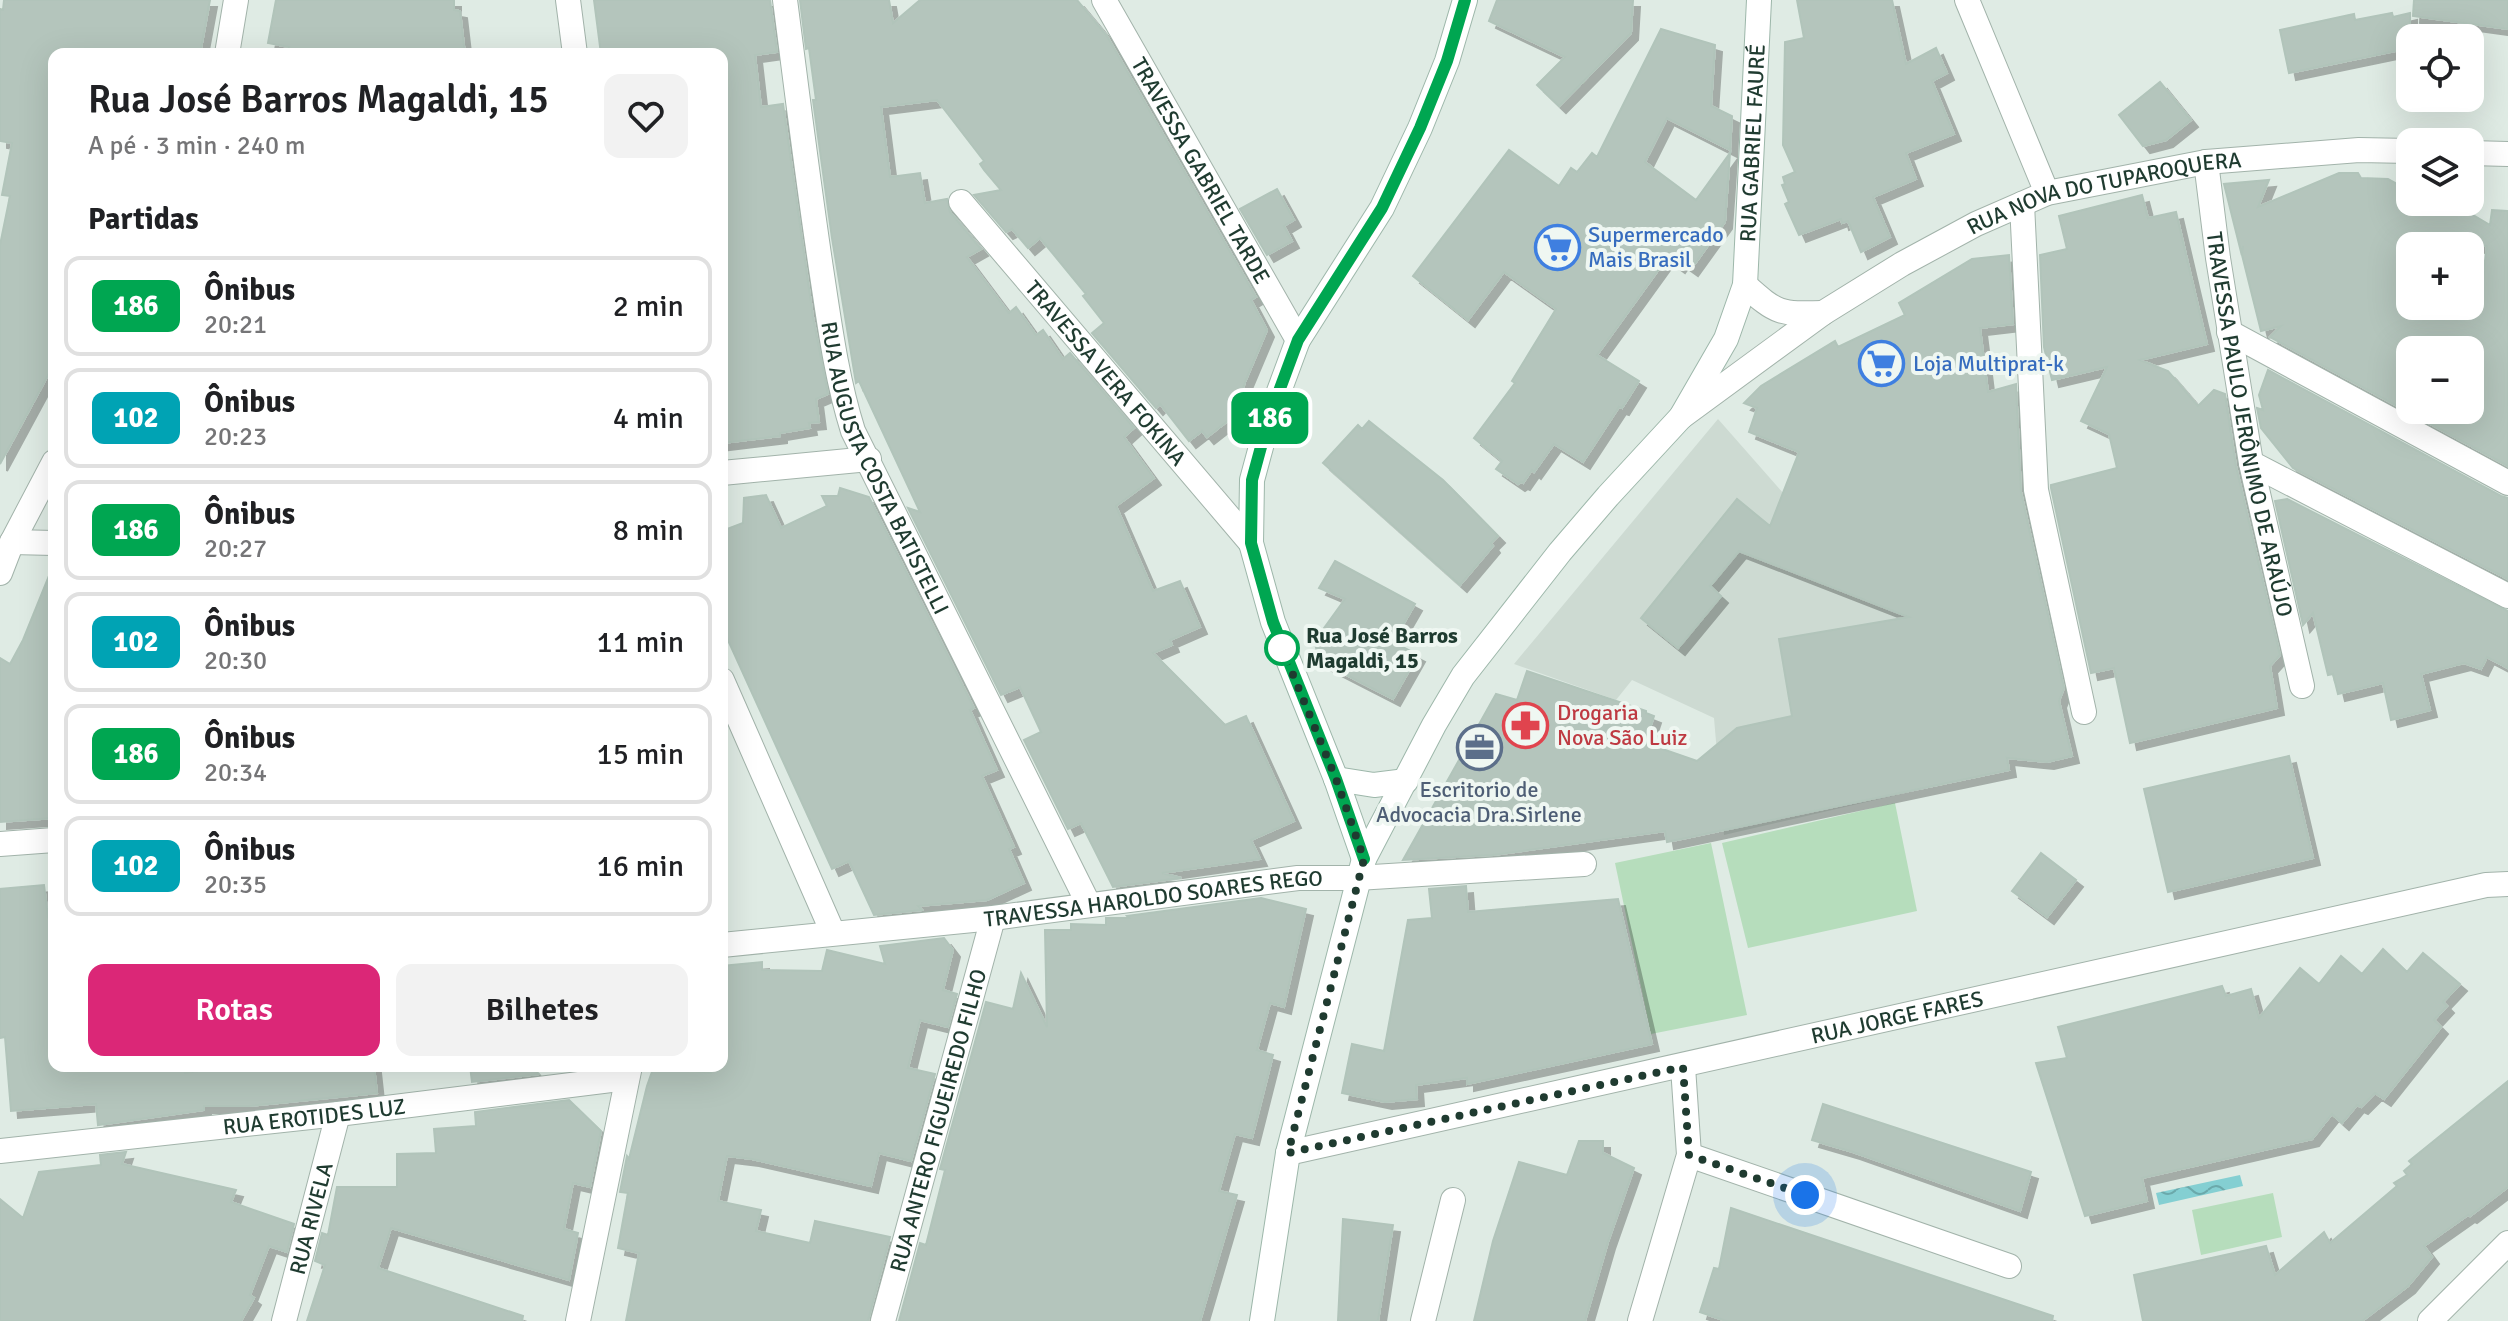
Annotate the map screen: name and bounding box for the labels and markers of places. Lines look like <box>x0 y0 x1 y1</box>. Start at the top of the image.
place label: Supermercado Mais Brasil <box>1588 221 1724 273</box>
supermarket icon: Supermercado Mais Brasil <box>1533 223 1581 271</box>
supermarket icon: Loja Multiprat-k <box>1858 339 1906 387</box>
place label: Loja Multiprat-k <box>1913 350 2064 377</box>
place label: Rua José Barros Magaldi, 15 <box>1306 622 1458 674</box>
marker: Rua José Barros Magaldi, 15 <box>1265 631 1299 665</box>
place label: Drogaria Nova São Luiz <box>1557 699 1688 751</box>
pharmacy icon: Drogaria Nova São Luiz <box>1502 701 1550 749</box>
office icon: Escritorio de Advocacia Dra.Sirlene <box>1455 724 1503 772</box>
place label: Escritorio de Advocacia Dra.Sirlene <box>1376 776 1582 828</box>

